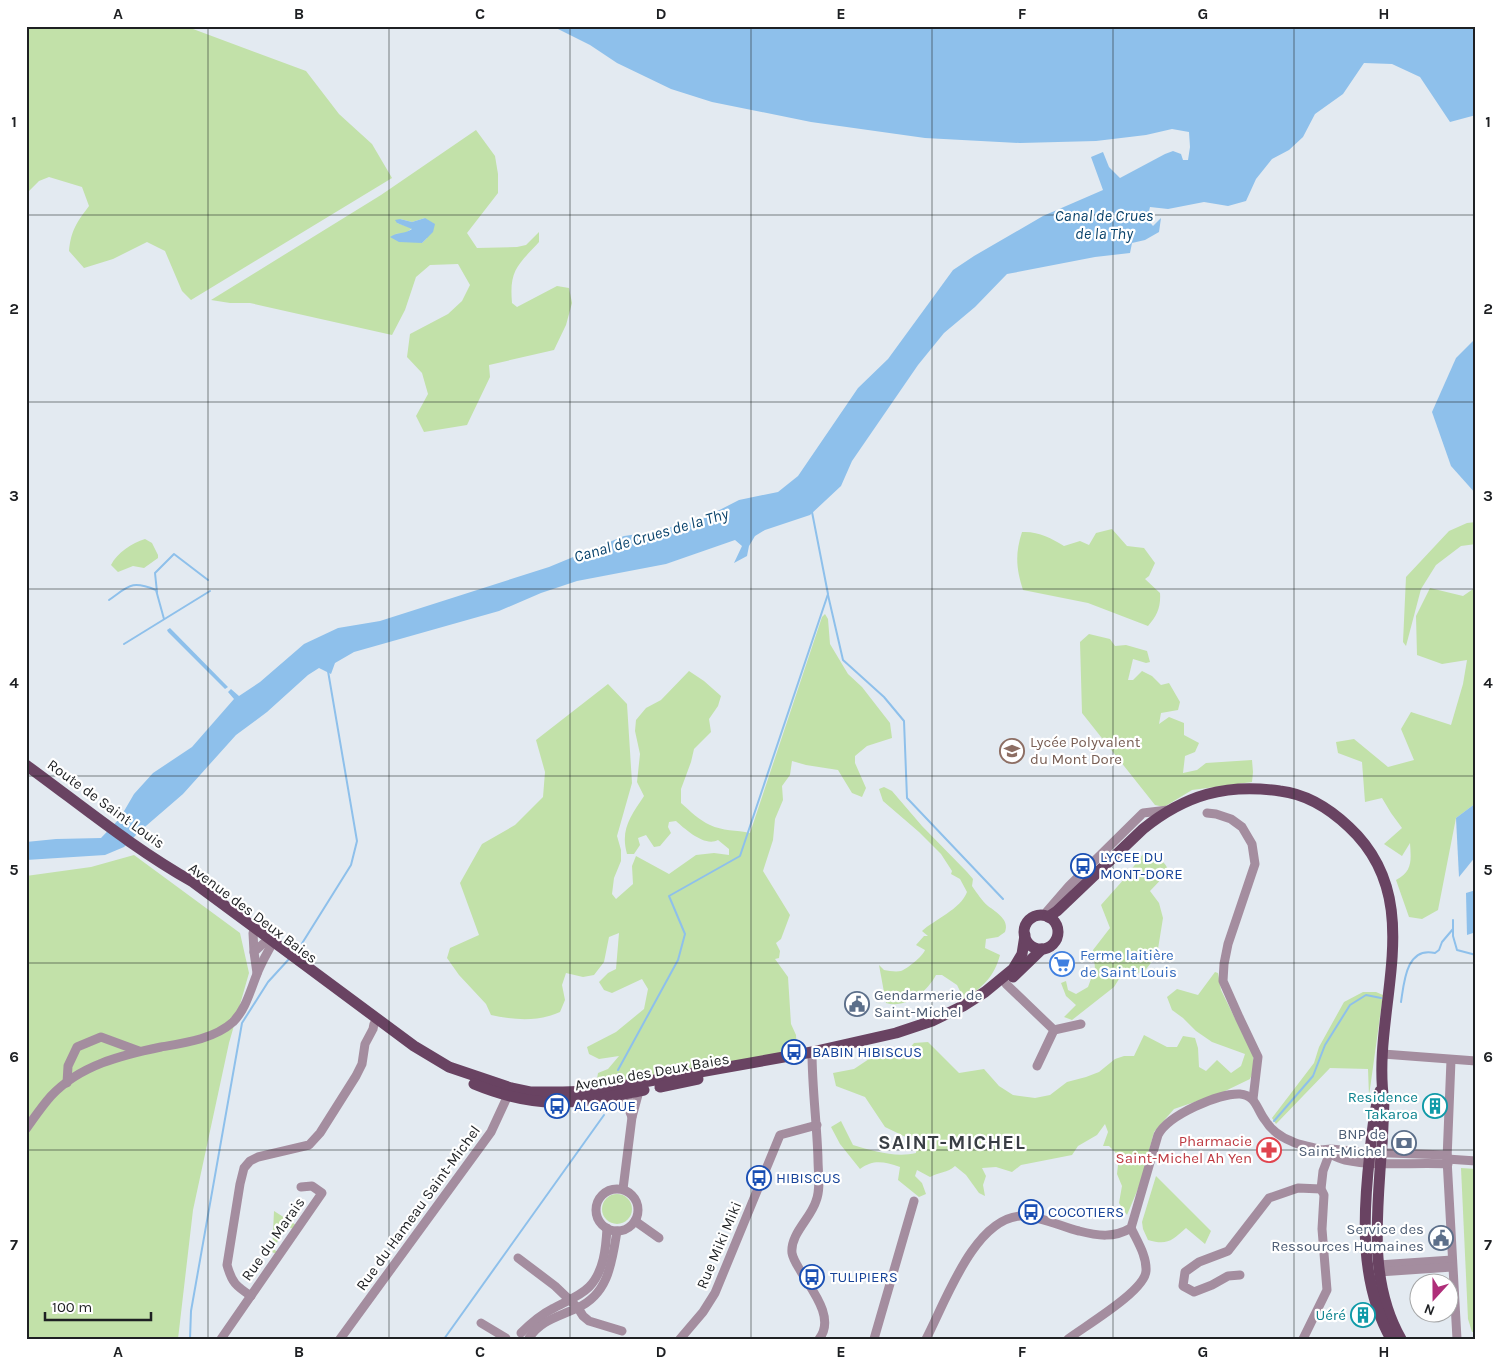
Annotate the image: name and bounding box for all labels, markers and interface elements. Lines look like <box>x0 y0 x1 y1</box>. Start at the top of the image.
text: A <box>113 4 123 23</box>
text: B <box>294 4 304 23</box>
text: C <box>475 4 485 23</box>
text: D <box>656 4 667 23</box>
text: E <box>836 4 846 23</box>
text: F <box>1018 4 1027 23</box>
text: G <box>1198 4 1208 23</box>
text: H <box>1378 4 1390 23</box>
text: 1 <box>11 112 17 131</box>
text: 1 <box>1485 112 1491 131</box>
water label: Canal de Crues de la Thy <box>1055 206 1154 243</box>
text: 2 <box>9 299 19 318</box>
text: 2 <box>1483 299 1493 318</box>
text: 3 <box>9 486 19 505</box>
text: 3 <box>1483 486 1493 505</box>
water label: Canal de Crues de la Thy <box>572 504 731 566</box>
text: 4 <box>9 673 19 692</box>
text: 4 <box>1483 673 1493 692</box>
place label: Lycée Polyvalent du Mont Dore <box>1030 733 1141 768</box>
school or university icon: Lycée Polyvalent du Mont Dore <box>999 738 1025 764</box>
street label: Route de Saint Louis <box>44 756 168 852</box>
place label: LYCEE DU MONT-DORE <box>1100 848 1183 883</box>
bus stop icon: LYCEE DU MONT-DORE <box>1070 853 1096 879</box>
street label: Avenue des Deux Baies <box>185 859 321 967</box>
text: 5 <box>9 860 19 879</box>
text: 5 <box>1483 860 1493 879</box>
place label: Ferme laitière de Saint Louis <box>1080 946 1177 981</box>
supermarket icon: Ferme laitière de Saint Louis <box>1049 951 1075 977</box>
place label: Gendarmerie de Saint-Michel <box>874 986 982 1021</box>
public building icon: Gendarmerie de Saint-Michel <box>844 991 870 1017</box>
bus stop icon: BABIN HIBISCUS <box>781 1039 807 1065</box>
place label: BABIN HIBISCUS <box>812 1043 922 1061</box>
text: 6 <box>9 1047 19 1066</box>
text: 6 <box>1483 1047 1493 1066</box>
street label: Avenue des Deux Baies <box>573 1050 731 1094</box>
place label: Residence Takaroa <box>1348 1088 1418 1123</box>
bus stop icon: ALGAOUE <box>544 1093 570 1119</box>
building icon: Residence Takaroa <box>1422 1093 1448 1119</box>
place label: ALGAOUE <box>574 1097 636 1115</box>
street label: Rue du Hameau Saint-Michel <box>352 1122 484 1294</box>
place label: BNP de Saint-Michel <box>1298 1125 1386 1160</box>
bank icon: BNP de Saint-Michel <box>1391 1130 1417 1156</box>
district label: SAINT-MICHEL <box>878 1131 1026 1154</box>
place label: Pharmacie Saint-Michel Ah Yen <box>1116 1132 1252 1167</box>
pharmacy icon: Pharmacie Saint-Michel Ah Yen <box>1256 1137 1282 1163</box>
bus stop icon: HIBISCUS <box>746 1165 772 1191</box>
place label: HIBISCUS <box>776 1169 841 1187</box>
street label: Rue du Marais <box>238 1194 308 1284</box>
street label: Rue Miki Miki <box>692 1199 746 1291</box>
bus stop icon: COCOTIERS <box>1018 1199 1044 1225</box>
place label: COCOTIERS <box>1048 1203 1124 1221</box>
place label: Service des Ressources Humaines <box>1271 1220 1424 1255</box>
public building icon: Service des Ressources Humaines <box>1428 1225 1454 1251</box>
text: 7 <box>10 1235 18 1254</box>
text: 7 <box>1484 1235 1492 1254</box>
bus stop icon: TULIPIERS <box>799 1264 825 1290</box>
place label: TULIPIERS <box>830 1268 898 1286</box>
north arrow <box>1410 1272 1460 1322</box>
scale bar <box>45 1290 151 1322</box>
text: 100 m <box>52 1298 92 1316</box>
text: N <box>1422 1300 1437 1319</box>
building icon: Uéré <box>1350 1302 1376 1328</box>
place label: Uéré <box>1315 1306 1346 1324</box>
text: A <box>113 1342 123 1361</box>
text: B <box>294 1342 304 1361</box>
text: C <box>475 1342 485 1361</box>
text: D <box>656 1342 667 1361</box>
text: E <box>836 1342 846 1361</box>
text: F <box>1018 1342 1027 1361</box>
text: G <box>1198 1342 1208 1361</box>
text: H <box>1378 1342 1390 1361</box>

